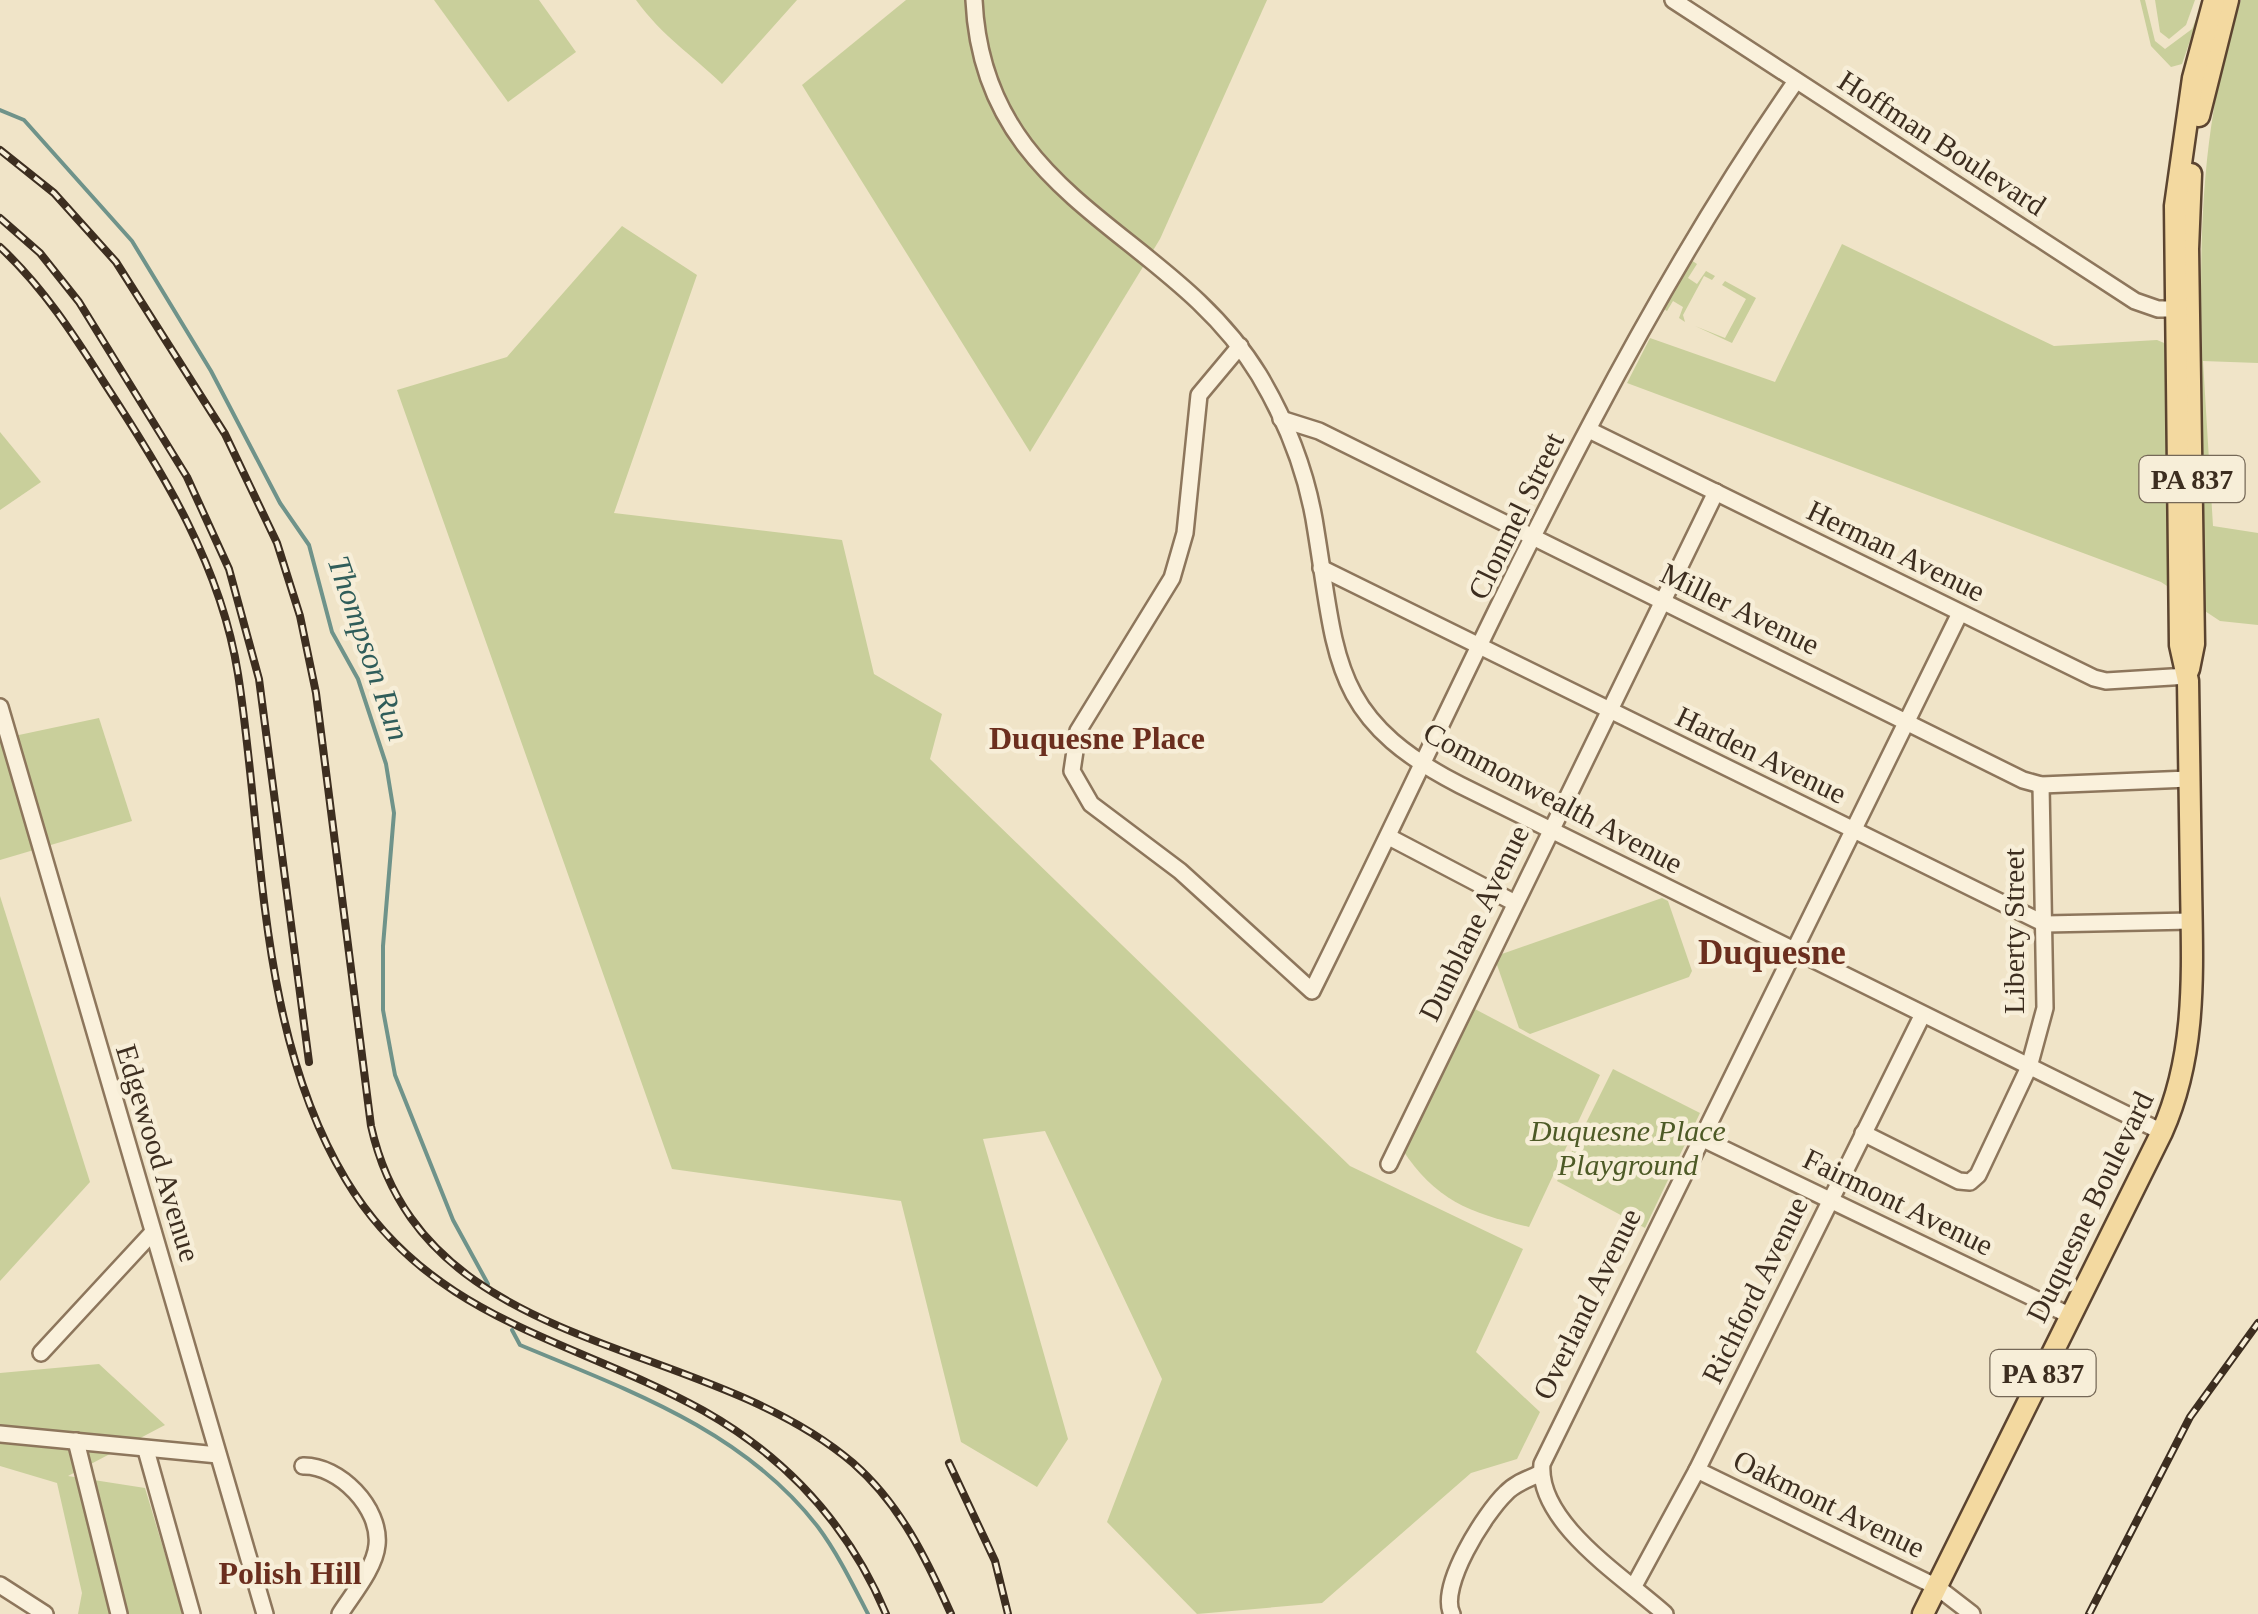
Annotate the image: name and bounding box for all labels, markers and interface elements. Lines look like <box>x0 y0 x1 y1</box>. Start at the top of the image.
street label: Hoffman Boulevard <box>1833 63 2052 222</box>
street label: Clonmel Street <box>1461 427 1570 604</box>
road number: PA 837 <box>2140 456 2244 502</box>
street label: Herman Avenue <box>1802 493 1990 608</box>
water label: Thompson Run <box>321 551 417 745</box>
street label: Miller Avenue <box>1656 556 1825 661</box>
street label: Harden Avenue <box>1671 699 1852 810</box>
street label: Commonwealth Avenue <box>1418 715 1688 880</box>
district label: Duquesne Place <box>989 720 1205 756</box>
street label: Dunblane Avenue <box>1412 820 1535 1026</box>
street label: Liberty Street <box>1997 847 2030 1014</box>
district label: Duquesne <box>1698 933 1846 972</box>
street label: Edgewood Avenue <box>110 1040 207 1265</box>
street label: Duquesne Boulevard <box>2019 1086 2160 1327</box>
park label: Duquesne Place Playground <box>1529 1114 1726 1181</box>
street label: Fairmont Avenue <box>1798 1141 1998 1262</box>
street label: Richford Avenue <box>1695 1191 1814 1388</box>
street label: Overland Avenue <box>1526 1203 1647 1405</box>
road number: PA 837 <box>1990 1350 2096 1396</box>
street label: Oakmont Avenue <box>1728 1443 1930 1564</box>
district label: Polish Hill <box>218 1555 362 1591</box>

